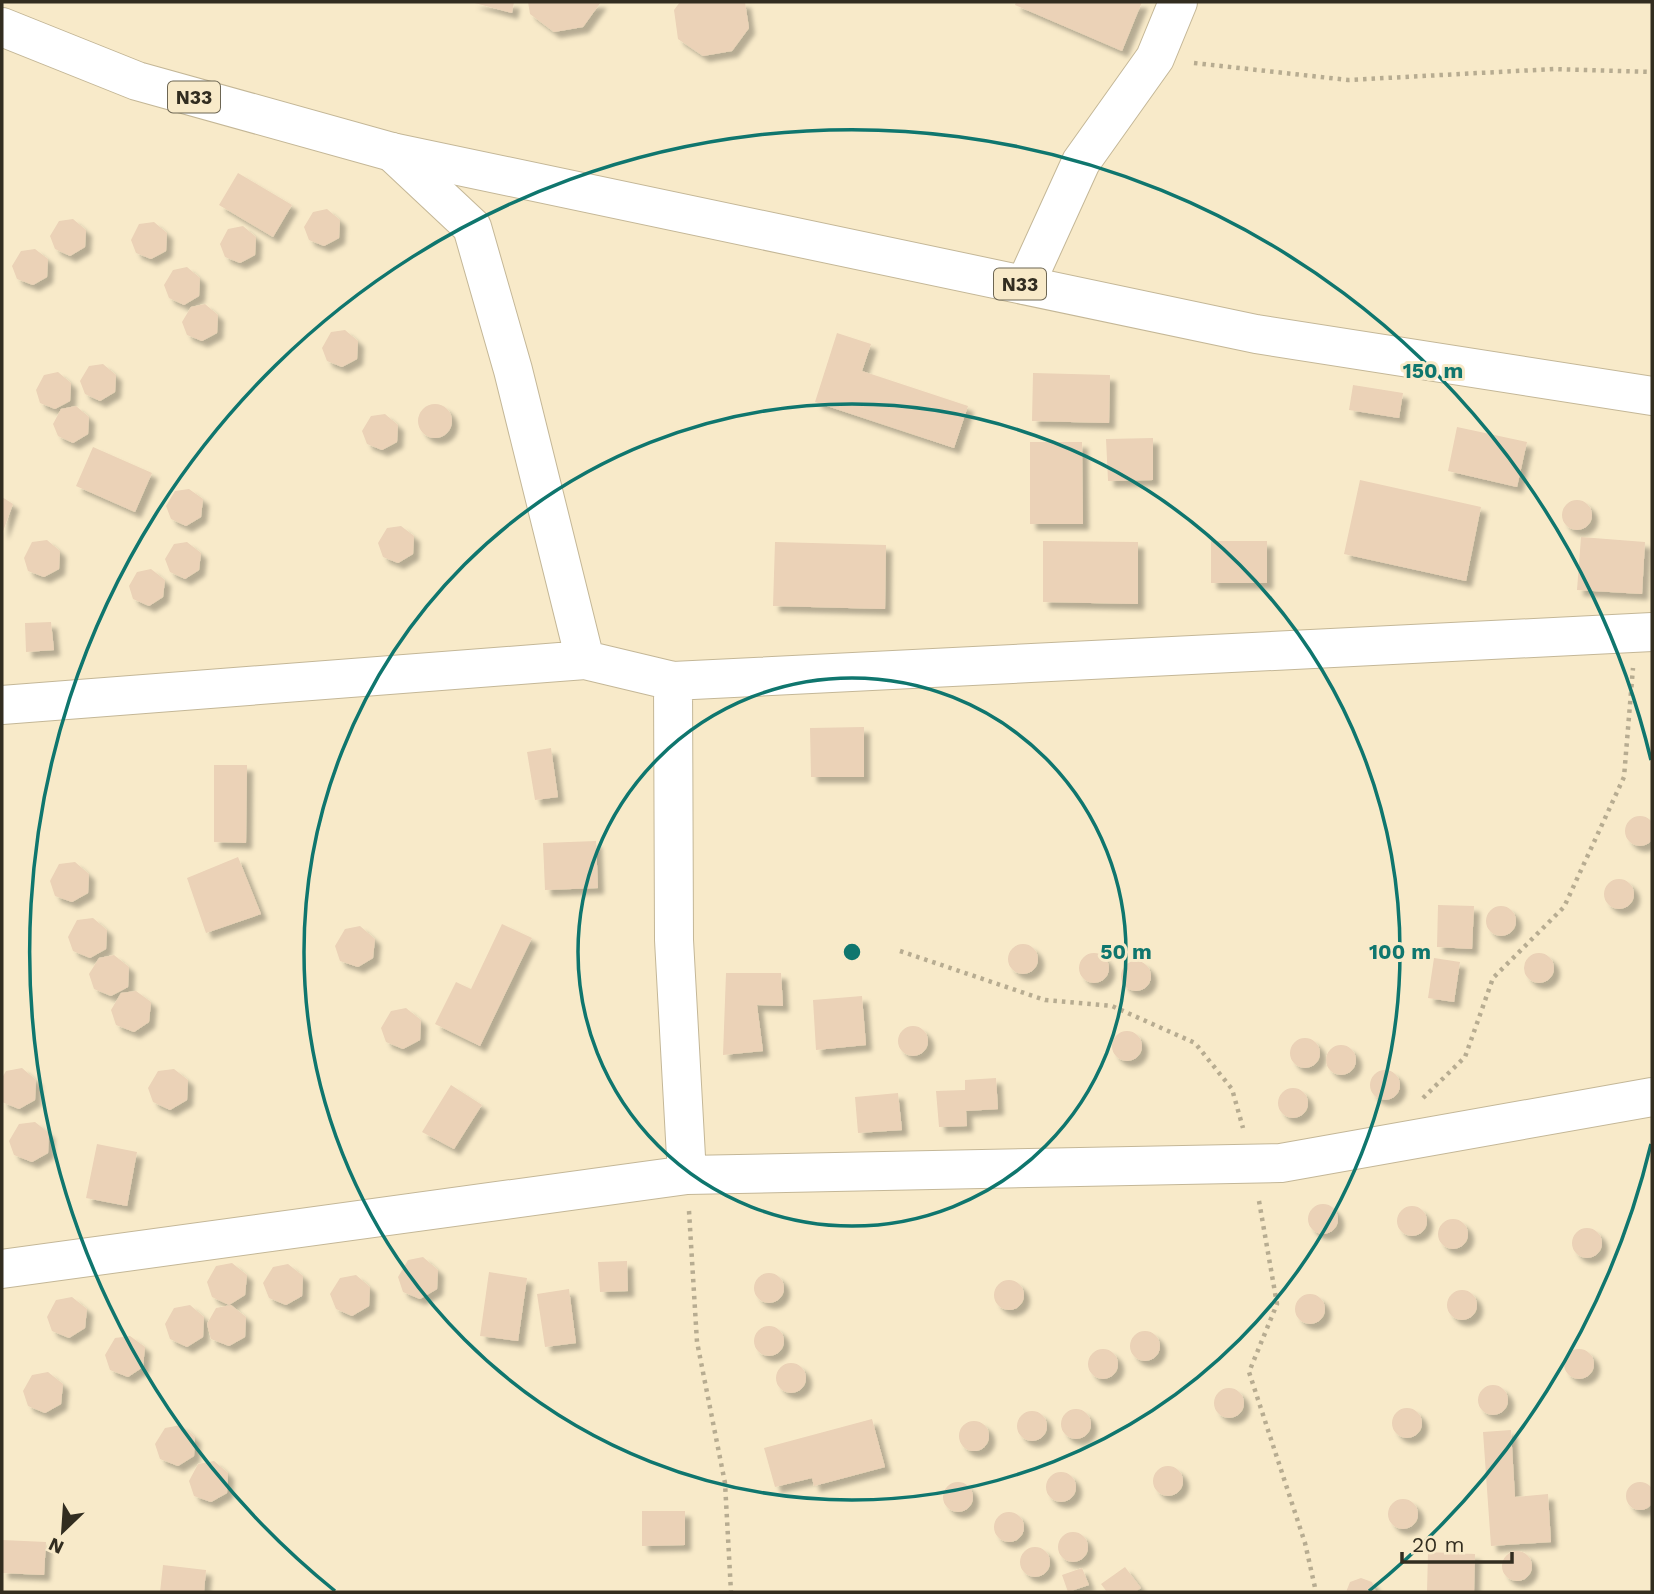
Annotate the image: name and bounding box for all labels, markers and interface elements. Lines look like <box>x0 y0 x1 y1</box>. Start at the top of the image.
road number: N33 <box>168 82 220 113</box>
road number: N33 <box>994 268 1046 300</box>
text: 150 m <box>1403 358 1463 383</box>
text: 50 m <box>1100 939 1152 964</box>
text: 100 m <box>1369 939 1431 964</box>
centre of rings <box>840 940 864 964</box>
north arrow <box>28 1496 98 1566</box>
scale bar <box>1402 1520 1512 1564</box>
text: 20 m <box>1412 1532 1464 1557</box>
text: N <box>45 1533 67 1559</box>

